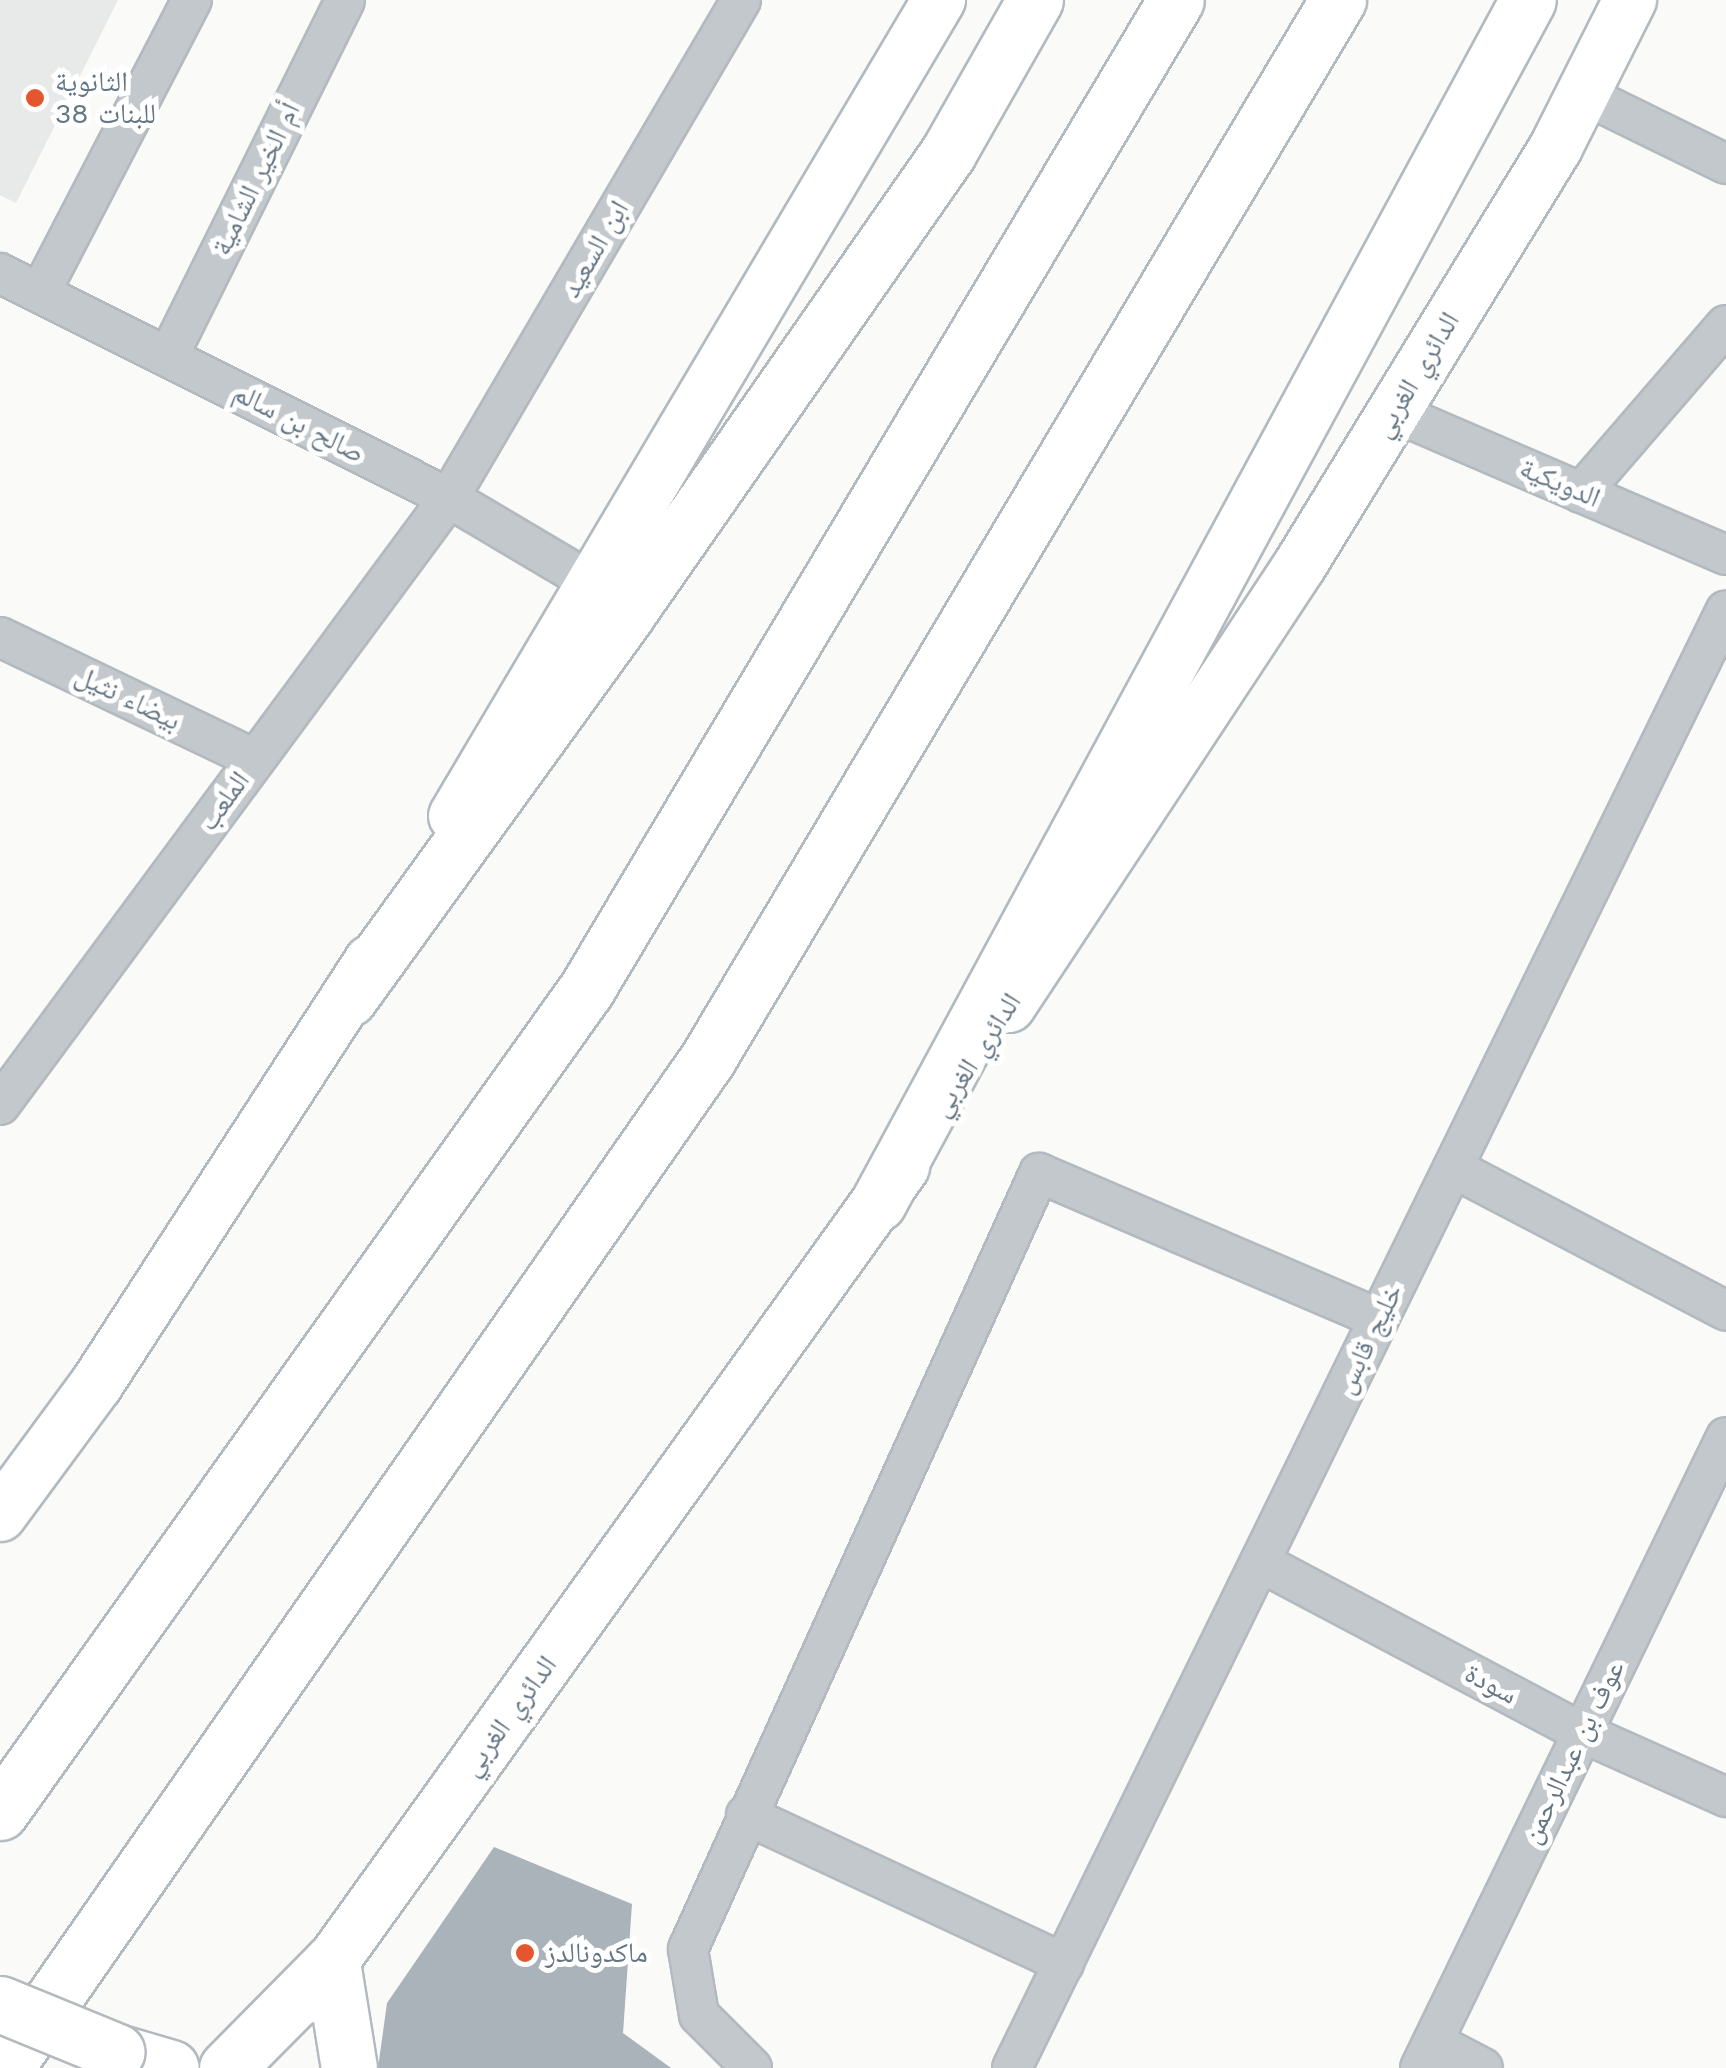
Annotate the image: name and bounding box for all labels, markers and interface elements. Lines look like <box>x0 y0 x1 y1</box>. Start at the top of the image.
place label: الثانوية 38 للبنات <box>55 65 156 131</box>
marker: الثانوية 38 للبنات <box>24 87 46 109</box>
street label: أم الخير الشامية <box>205 97 307 261</box>
street label: ابن السعيد <box>554 195 636 303</box>
street label: الدائري الغربي <box>1365 306 1467 444</box>
street label: صالح بن سالم <box>228 376 370 470</box>
street label: الدويكية <box>1515 451 1605 515</box>
street label: بيضاء نثيل <box>70 658 186 738</box>
street label: الملعب <box>191 765 257 837</box>
street label: الدائري الغربي <box>924 987 1028 1123</box>
street label: خليج قابس <box>1328 1279 1410 1399</box>
street label: الدائري الغربي <box>454 1649 564 1783</box>
street label: عوف بن عبدالرحمن <box>1514 1655 1632 1849</box>
street label: سودة <box>1459 1656 1523 1712</box>
place label: ماكدونالدز <box>545 1936 648 1970</box>
marker: ماكدونالدز <box>514 1942 536 1964</box>

